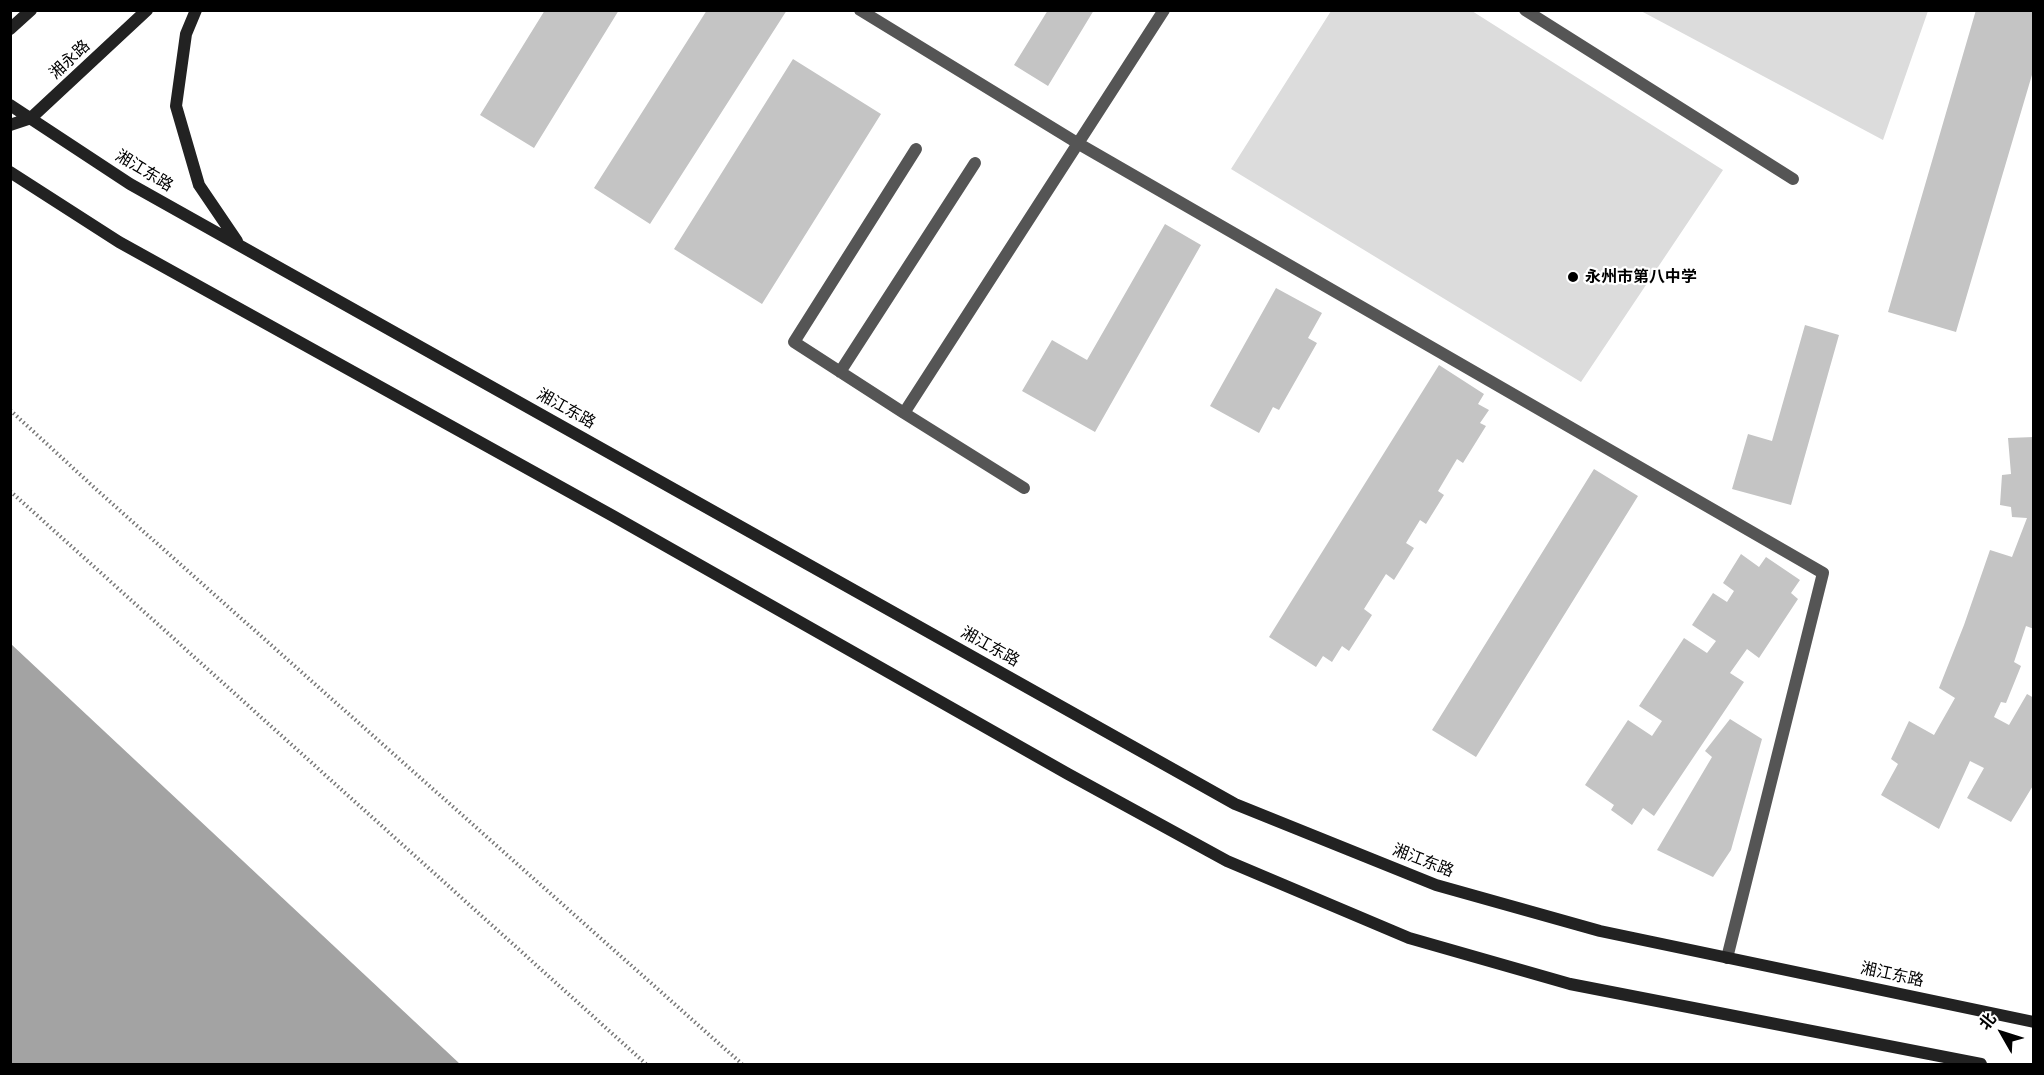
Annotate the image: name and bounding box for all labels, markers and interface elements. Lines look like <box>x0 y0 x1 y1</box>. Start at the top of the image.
street label: 湘永路 <box>46 37 94 83</box>
street label: 湘江东路 <box>112 146 176 196</box>
place label: 永州市第八中学 <box>1585 267 1697 287</box>
marker: 永州市第八中学 <box>1566 270 1580 284</box>
street label: 湘江东路 <box>533 385 599 433</box>
street label: 湘江东路 <box>957 623 1023 671</box>
street label: 湘江东路 <box>1390 841 1456 881</box>
street label: 湘江东路 <box>1859 959 1925 991</box>
north arrow <box>1972 1003 2032 1063</box>
text: 北 <box>1975 1009 2000 1034</box>

